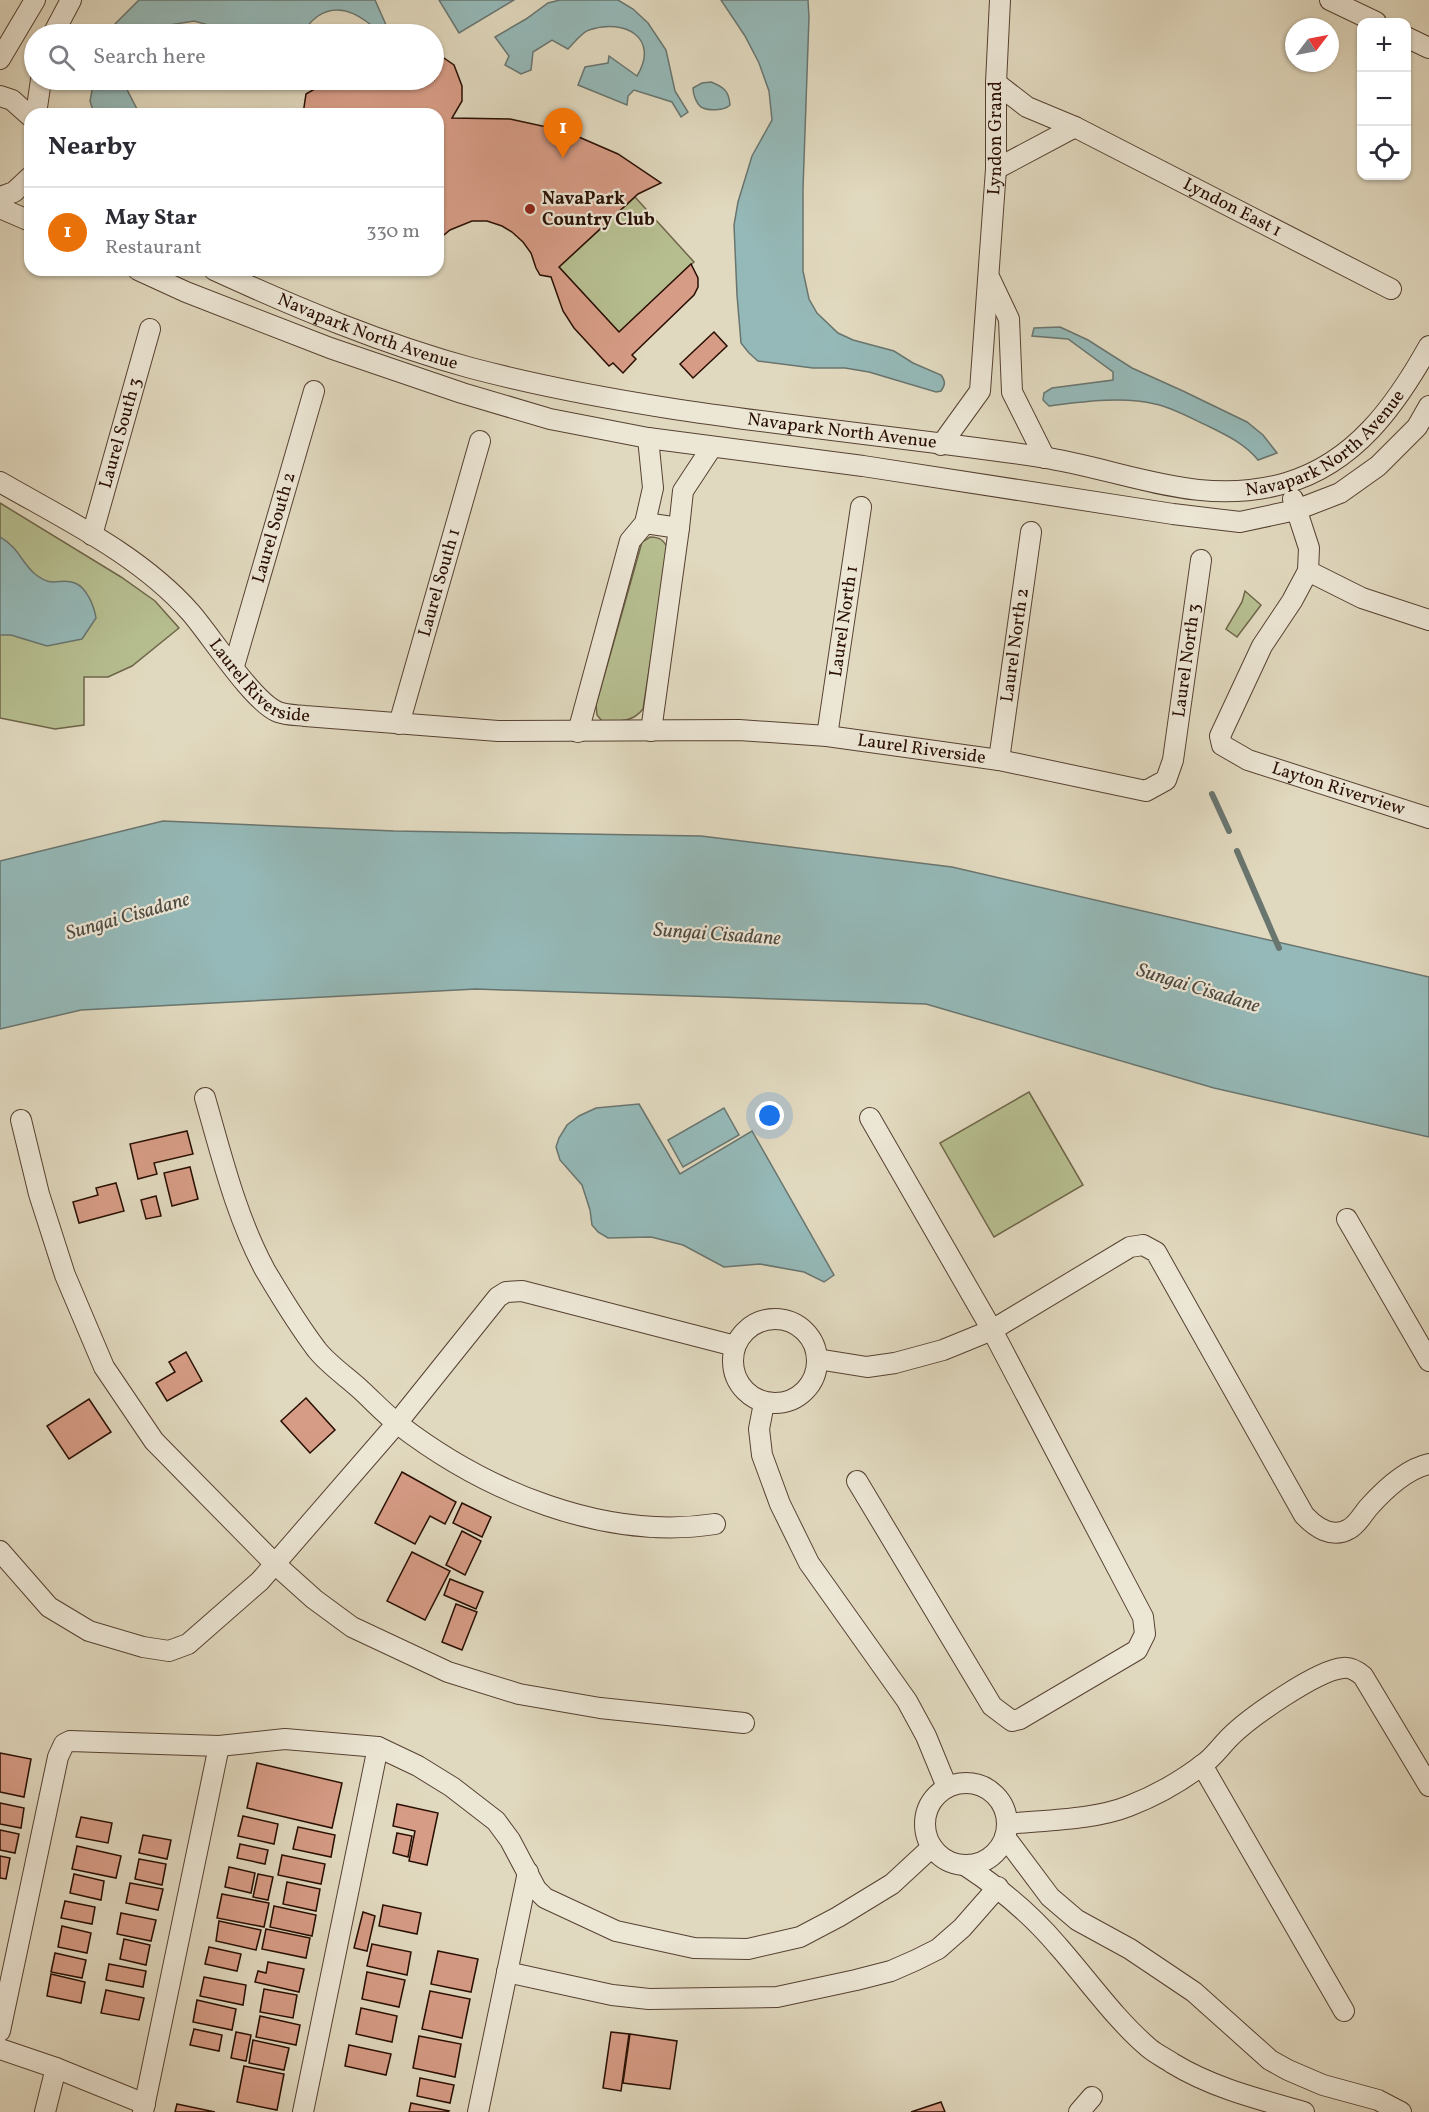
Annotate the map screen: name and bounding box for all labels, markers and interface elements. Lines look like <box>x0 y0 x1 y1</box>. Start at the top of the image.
north arrow <box>1285 18 1339 72</box>
map controls <box>1357 18 1411 180</box>
button: + <box>1357 18 1411 72</box>
search box <box>24 24 444 90</box>
icon: search <box>45 41 78 74</box>
text: Search here <box>93 42 206 73</box>
button: − <box>1357 72 1411 126</box>
street label: Lyndon Grand <box>982 81 1009 196</box>
pin: 1 <box>544 108 582 158</box>
button: locate <box>1357 126 1411 180</box>
text: Nearby <box>48 129 137 165</box>
street label: Lyndon East 1 <box>1179 172 1286 243</box>
place label: NavaPark Country Club <box>542 187 655 233</box>
marker: NavaPark Country Club <box>523 202 537 216</box>
text: May Star <box>105 203 197 234</box>
text: 1 <box>63 218 72 246</box>
text: 330 m <box>366 218 420 246</box>
text: Restaurant <box>105 234 202 262</box>
street label: Navapark North Avenue <box>274 287 461 376</box>
street label: Laurel South 3 <box>93 375 148 491</box>
street label: Navapark North Avenue <box>1244 385 1411 503</box>
street label: Navapark North Avenue <box>746 407 938 455</box>
street label: Laurel South 2 <box>246 469 302 586</box>
street label: Laurel South 1 <box>412 526 467 640</box>
street label: Laurel North 1 <box>823 564 865 679</box>
street label: Laurel North 2 <box>995 586 1036 704</box>
street label: Laurel North 3 <box>1167 602 1207 719</box>
street label: Laurel Riverside <box>203 634 311 729</box>
street label: Laurel Riverside <box>856 728 987 771</box>
street label: Layton Riverview <box>1268 756 1408 822</box>
water label: Sungai Cisadane <box>63 886 194 948</box>
water label: Sungai Cisadane <box>652 917 782 953</box>
water label: Sungai Cisadane <box>1133 957 1264 1021</box>
your location <box>755 1101 784 1130</box>

